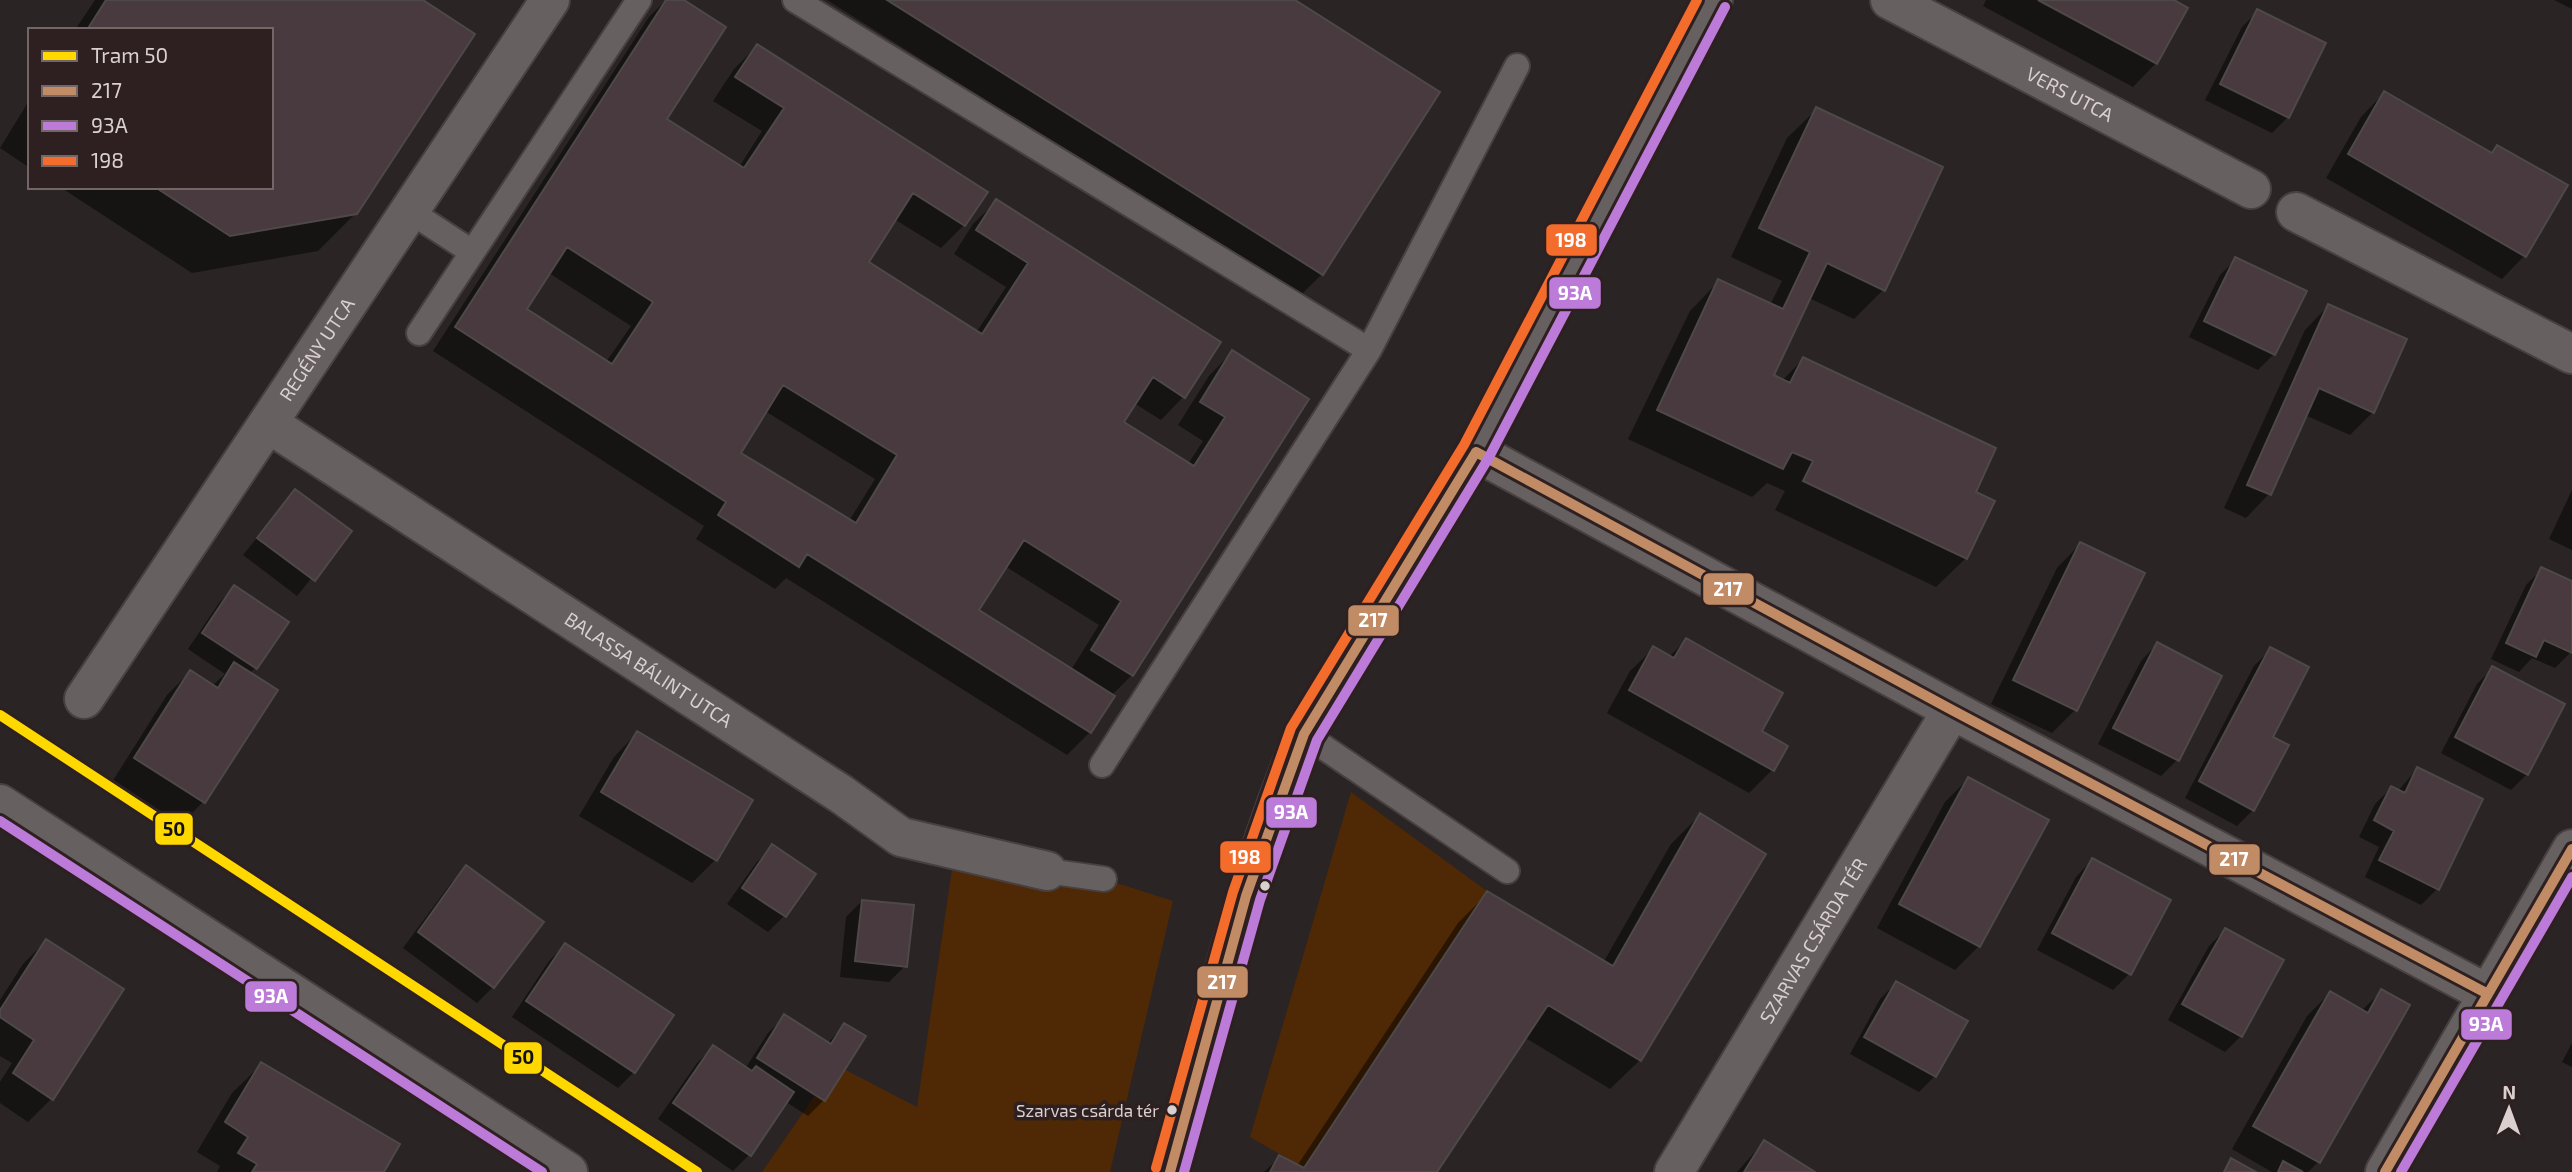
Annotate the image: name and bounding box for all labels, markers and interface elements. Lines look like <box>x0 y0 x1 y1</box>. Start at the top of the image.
legend <box>28 28 273 189</box>
text: Tram 50 <box>91 42 168 67</box>
street label: VERS UTCA <box>2023 61 2118 126</box>
text: 217 <box>91 77 122 102</box>
text: 93A <box>91 112 128 137</box>
text: 198 <box>91 147 124 172</box>
line badge: 198 <box>1545 223 1598 257</box>
text: 198 <box>1555 228 1587 251</box>
line badge: 93A <box>1548 276 1602 310</box>
text: 93A <box>1558 281 1593 304</box>
street label: REGÉNY UTCA <box>274 293 359 405</box>
line badge: 217 <box>1702 572 1755 606</box>
text: 217 <box>1713 577 1743 600</box>
line badge: 217 <box>1347 604 1400 637</box>
street label: BALASSA BÁLINT UTCA <box>561 606 737 732</box>
text: 217 <box>1358 608 1388 631</box>
line badge: 93A <box>1265 796 1318 829</box>
text: 93A <box>1274 800 1309 823</box>
line badge: 50 <box>154 812 194 846</box>
text: 50 <box>163 817 185 840</box>
line badge: 198 <box>1219 840 1272 874</box>
line badge: 217 <box>2208 843 2261 876</box>
text: 198 <box>1229 845 1261 868</box>
text: 217 <box>2219 847 2249 870</box>
street label: SZARVAS CSÁRDA TÉR <box>1754 854 1871 1027</box>
unlabelled marker <box>1258 879 1272 893</box>
line badge: 217 <box>1196 965 1249 999</box>
text: 217 <box>1207 970 1237 993</box>
line badge: 93A <box>244 980 298 1013</box>
text: 93A <box>254 984 289 1007</box>
line badge: 93A <box>2460 1008 2513 1041</box>
text: 93A <box>2469 1012 2504 1035</box>
line badge: 50 <box>503 1041 543 1075</box>
text: 50 <box>512 1045 534 1068</box>
north arrow <box>2474 1074 2544 1144</box>
text: N <box>2502 1080 2516 1103</box>
place label: Szarvas csárda tér <box>1016 1100 1159 1120</box>
marker: Szarvas csárda tér <box>1165 1103 1179 1117</box>

